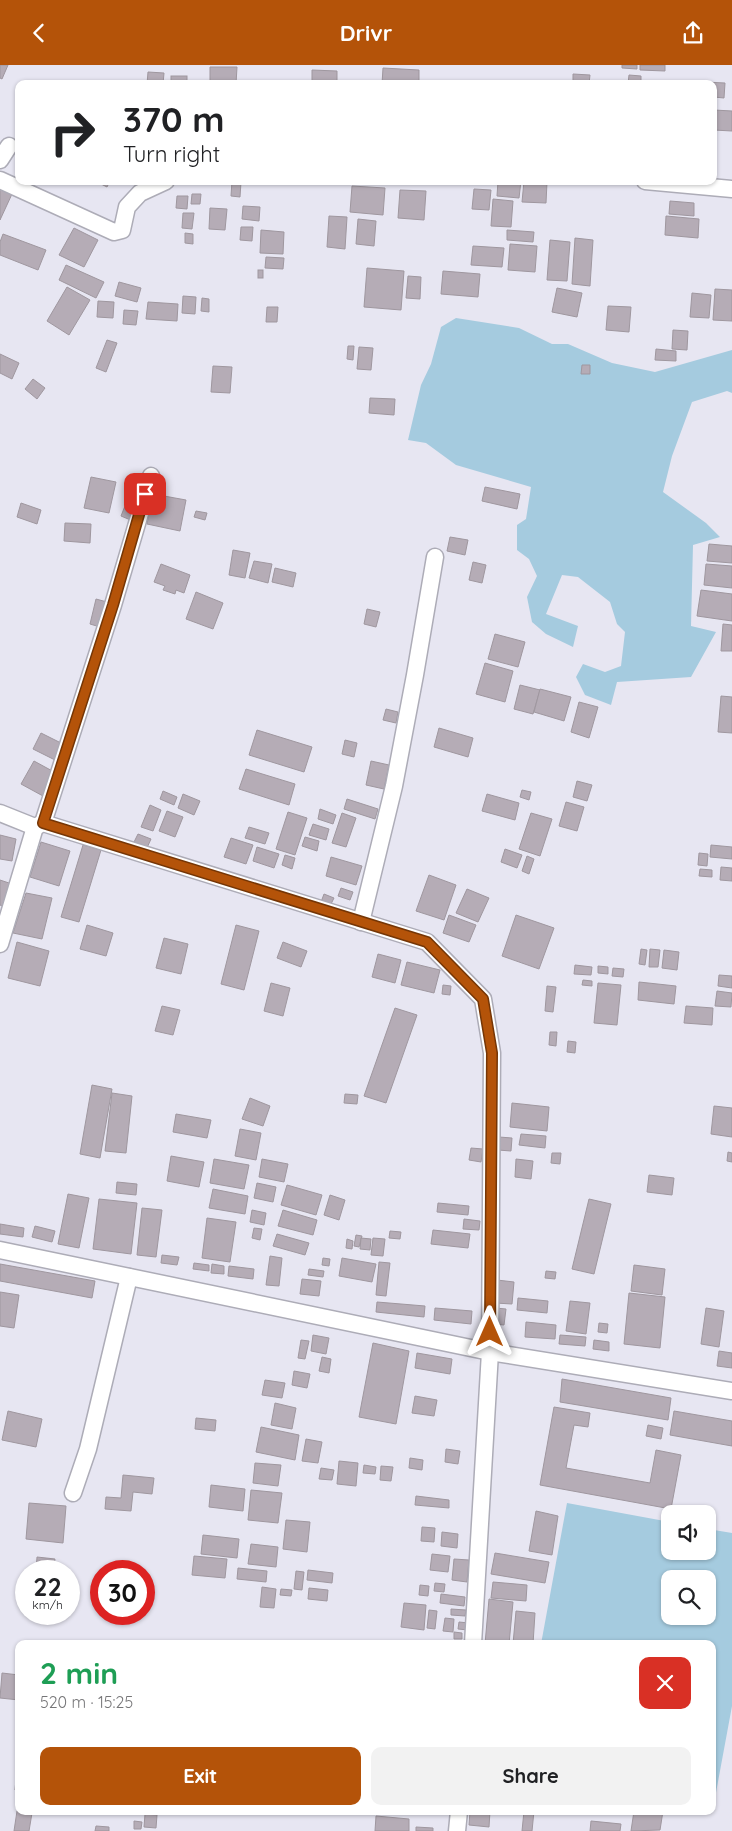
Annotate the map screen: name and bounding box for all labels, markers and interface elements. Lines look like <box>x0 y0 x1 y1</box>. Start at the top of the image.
icon: back <box>25 19 53 47</box>
text: Drivr <box>340 19 392 47</box>
icon: share <box>679 19 707 47</box>
text: 370 m <box>123 97 225 141</box>
icon: right <box>40 100 105 165</box>
text: Turn right <box>123 140 220 168</box>
pin <box>124 473 166 515</box>
icon: arrive <box>131 480 159 508</box>
position arrow <box>463 1305 515 1357</box>
map controls <box>661 1505 716 1625</box>
button: sound <box>661 1505 716 1560</box>
speed limit sign: 30 <box>90 1560 155 1625</box>
button: search <box>661 1570 716 1625</box>
text: 22 <box>33 1571 62 1602</box>
text: km/h <box>32 1597 63 1612</box>
text: 2 min <box>40 1654 118 1692</box>
button: close <box>639 1657 691 1709</box>
text: 520 m · 15:25 <box>40 1692 133 1712</box>
button: Exit <box>40 1747 361 1805</box>
button: Share <box>371 1747 691 1805</box>

